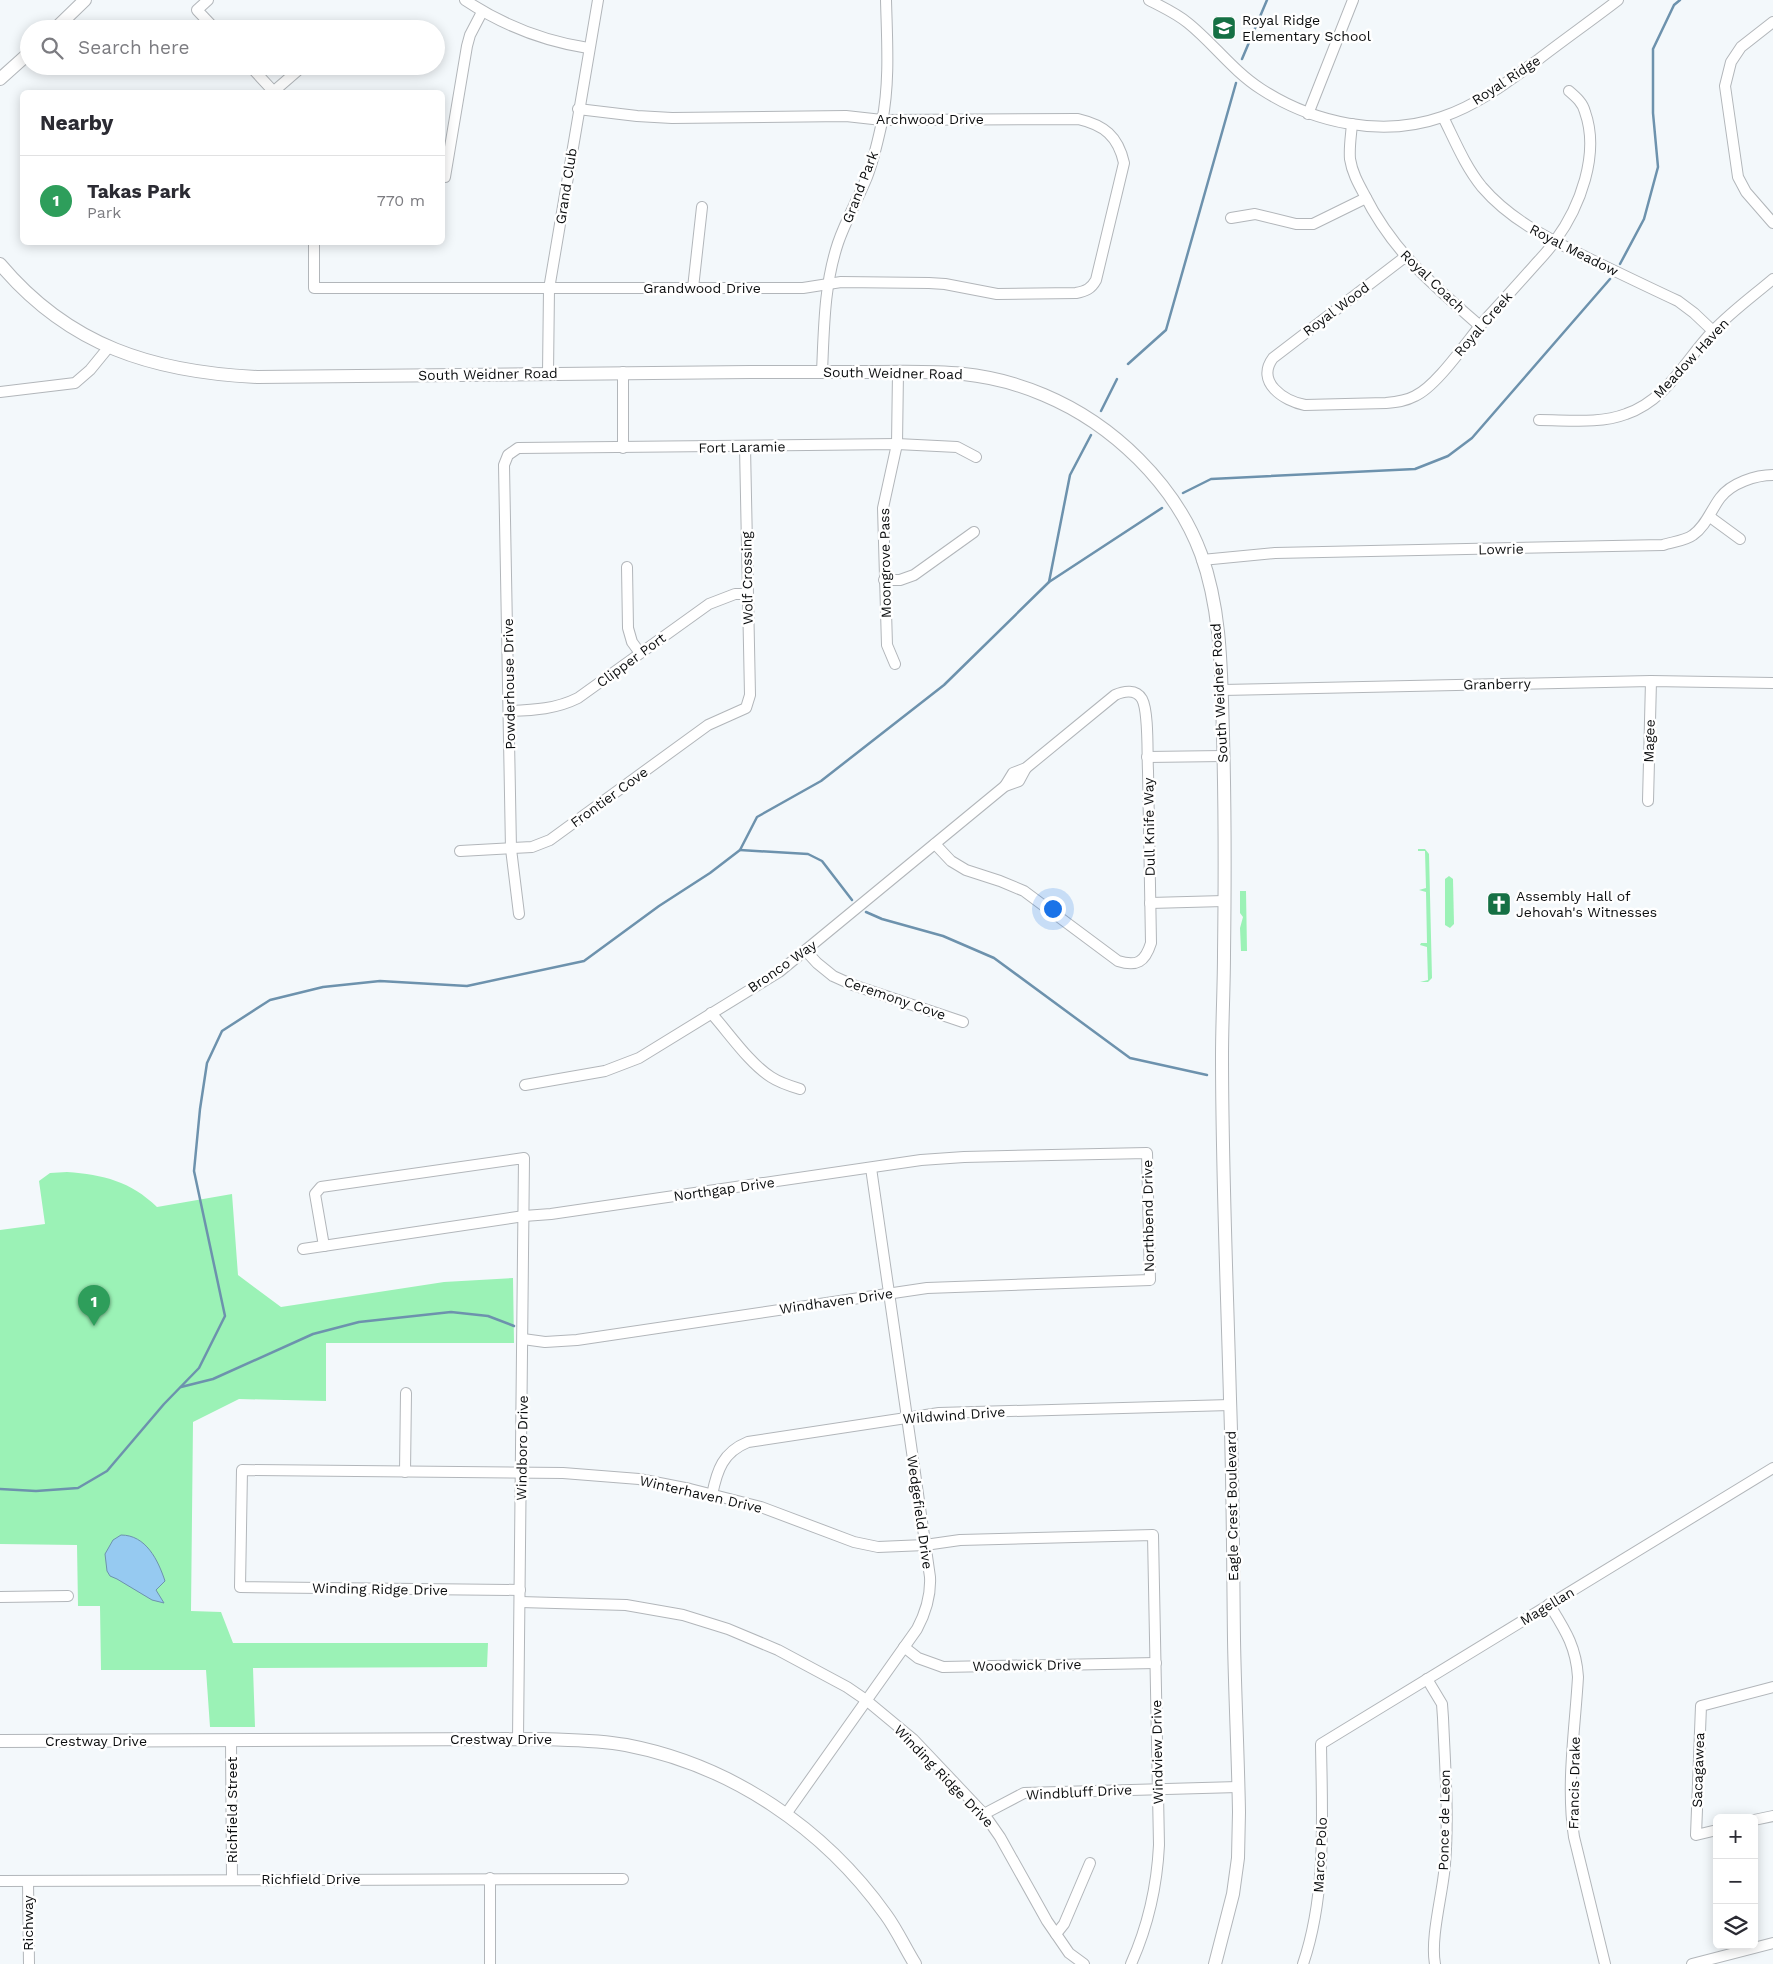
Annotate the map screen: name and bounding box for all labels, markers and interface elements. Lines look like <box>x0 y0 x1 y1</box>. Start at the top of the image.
place label: Royal Ridge Elementary School <box>1242 12 1372 44</box>
school or university icon: Royal Ridge Elementary School <box>1211 15 1237 41</box>
search box <box>20 20 445 75</box>
icon: search <box>38 34 66 62</box>
text: Search here <box>78 36 189 59</box>
street label: Royal Ridge <box>1469 52 1543 108</box>
text: Nearby <box>40 110 113 135</box>
street label: Archwood Drive <box>876 111 984 127</box>
street label: Grand Club <box>552 147 580 225</box>
street label: Grand Park <box>839 149 881 225</box>
text: Takas Park <box>87 180 191 203</box>
text: 1 <box>53 191 59 210</box>
text: 770 m <box>377 191 425 210</box>
text: Park <box>87 203 121 222</box>
street label: Royal Meadow <box>1527 221 1621 279</box>
street label: Royal Coach <box>1398 246 1468 316</box>
street label: Royal Wood <box>1300 279 1372 339</box>
street label: Grandwood Drive <box>643 280 761 296</box>
street label: Royal Creek <box>1451 289 1515 359</box>
street label: Meadow Haven <box>1650 315 1732 401</box>
street label: South Weidner Road <box>823 364 963 382</box>
street label: South Weidner Road <box>418 365 558 383</box>
street label: Fort Laramie <box>698 438 786 456</box>
street label: Moongrove Pass <box>876 508 894 618</box>
street label: Wolf Crossing <box>738 531 756 625</box>
street label: Lowrie <box>1478 541 1524 557</box>
street label: Powderhouse Drive <box>500 618 518 750</box>
street label: South Weidner Road <box>1207 623 1231 763</box>
street label: Clipper Port <box>593 630 669 690</box>
street label: Granberry <box>1463 675 1532 693</box>
street label: Magee <box>1640 719 1658 763</box>
street label: Frontier Cove <box>567 764 651 830</box>
street label: Dull Knife Way <box>1140 777 1158 876</box>
place label: Assembly Hall of Jehovah's Witnesses <box>1516 888 1657 920</box>
church icon: Assembly Hall of Jehovah's Witnesses <box>1486 891 1512 917</box>
your location <box>1040 896 1066 922</box>
street label: Bronco Way <box>745 936 820 996</box>
street label: Ceremony Cove <box>842 973 948 1023</box>
street label: Northbend Drive <box>1139 1160 1157 1272</box>
street label: Northgap Drive <box>672 1174 776 1204</box>
pin: 1 <box>78 1285 110 1326</box>
street label: Windhaven Drive <box>778 1285 894 1317</box>
street label: Windboro Drive <box>513 1395 531 1501</box>
street label: Wildwind Drive <box>902 1403 1006 1427</box>
street label: Eagle Crest Boulevard <box>1223 1431 1241 1581</box>
street label: Wedgefield Drive <box>904 1454 936 1570</box>
street label: Winterhaven Drive <box>638 1472 764 1516</box>
street label: Winding Ridge Drive <box>312 1580 448 1598</box>
street label: Magellan <box>1517 1584 1577 1628</box>
street label: Woodwick Drive <box>972 1656 1082 1674</box>
street label: Windview Drive <box>1148 1700 1166 1804</box>
street label: Winding Ridge Drive <box>891 1721 997 1831</box>
street label: Crestway Drive <box>450 1731 552 1747</box>
street label: Sacagawea <box>1689 1732 1707 1808</box>
street label: Crestway Drive <box>45 1733 147 1749</box>
street label: Francis Drake <box>1565 1736 1583 1830</box>
street label: Richfield Street <box>224 1757 240 1863</box>
street label: Ponce de Leon <box>1435 1769 1453 1871</box>
street label: Windbluff Drive <box>1025 1781 1133 1803</box>
map controls <box>1713 1814 1758 1949</box>
button: + <box>1713 1814 1758 1859</box>
street label: Marco Polo <box>1310 1817 1330 1893</box>
button: − <box>1713 1859 1758 1904</box>
street label: Richfield Drive <box>261 1871 361 1887</box>
street label: Richway <box>20 1894 36 1951</box>
button: layers <box>1713 1904 1758 1949</box>

